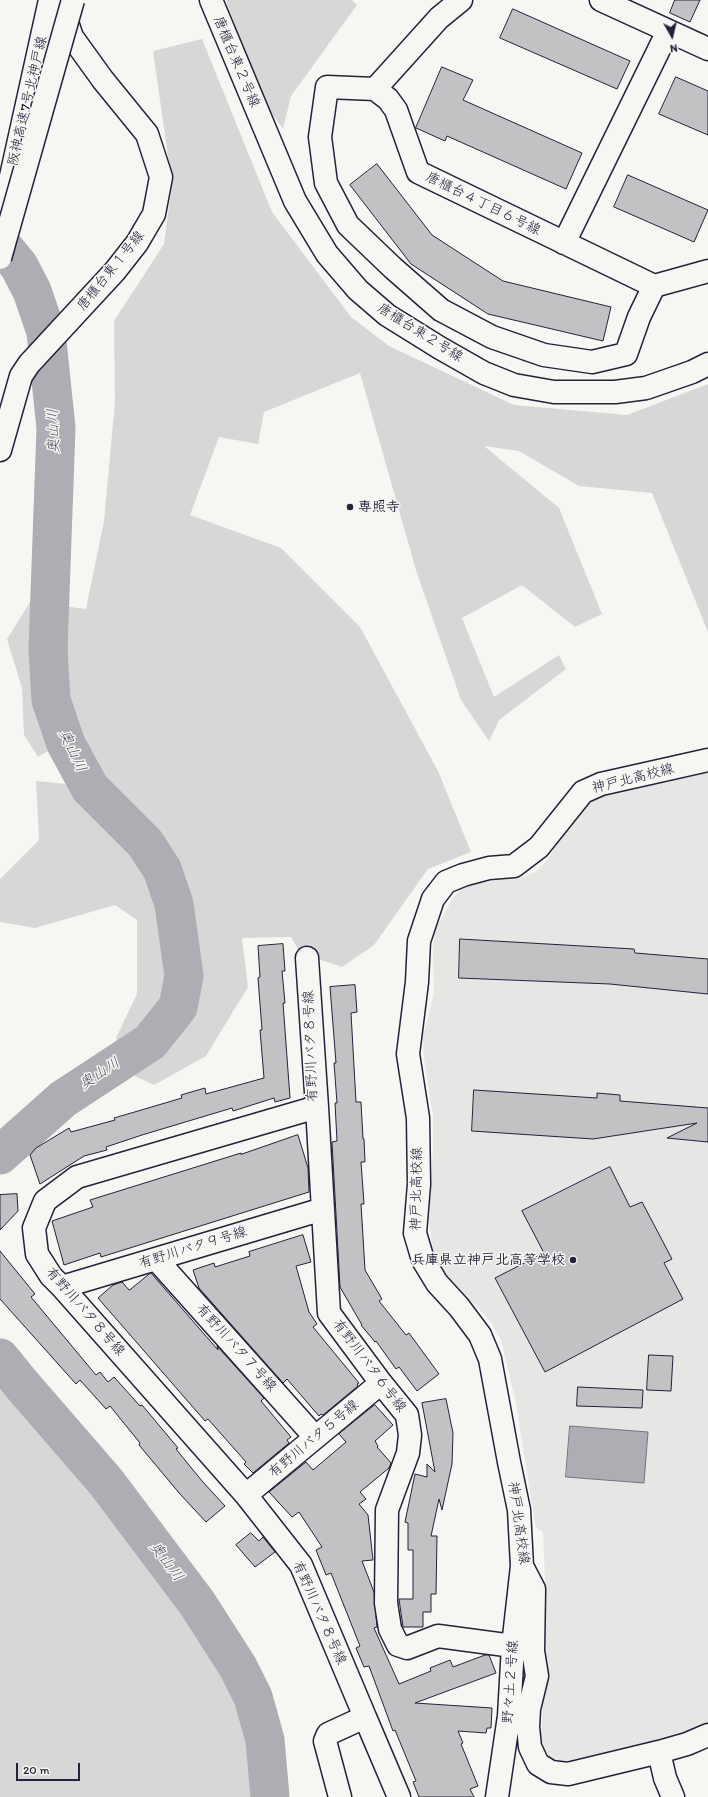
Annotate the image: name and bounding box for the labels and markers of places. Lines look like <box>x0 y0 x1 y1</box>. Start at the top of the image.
place label: 専照寺 <box>358 499 400 515</box>
marker: 専照寺 <box>345 502 355 512</box>
place label: 兵庫県立神戸北高等学校 <box>411 1252 565 1268</box>
marker: 兵庫県立神戸北高等学校 <box>568 1255 578 1265</box>

